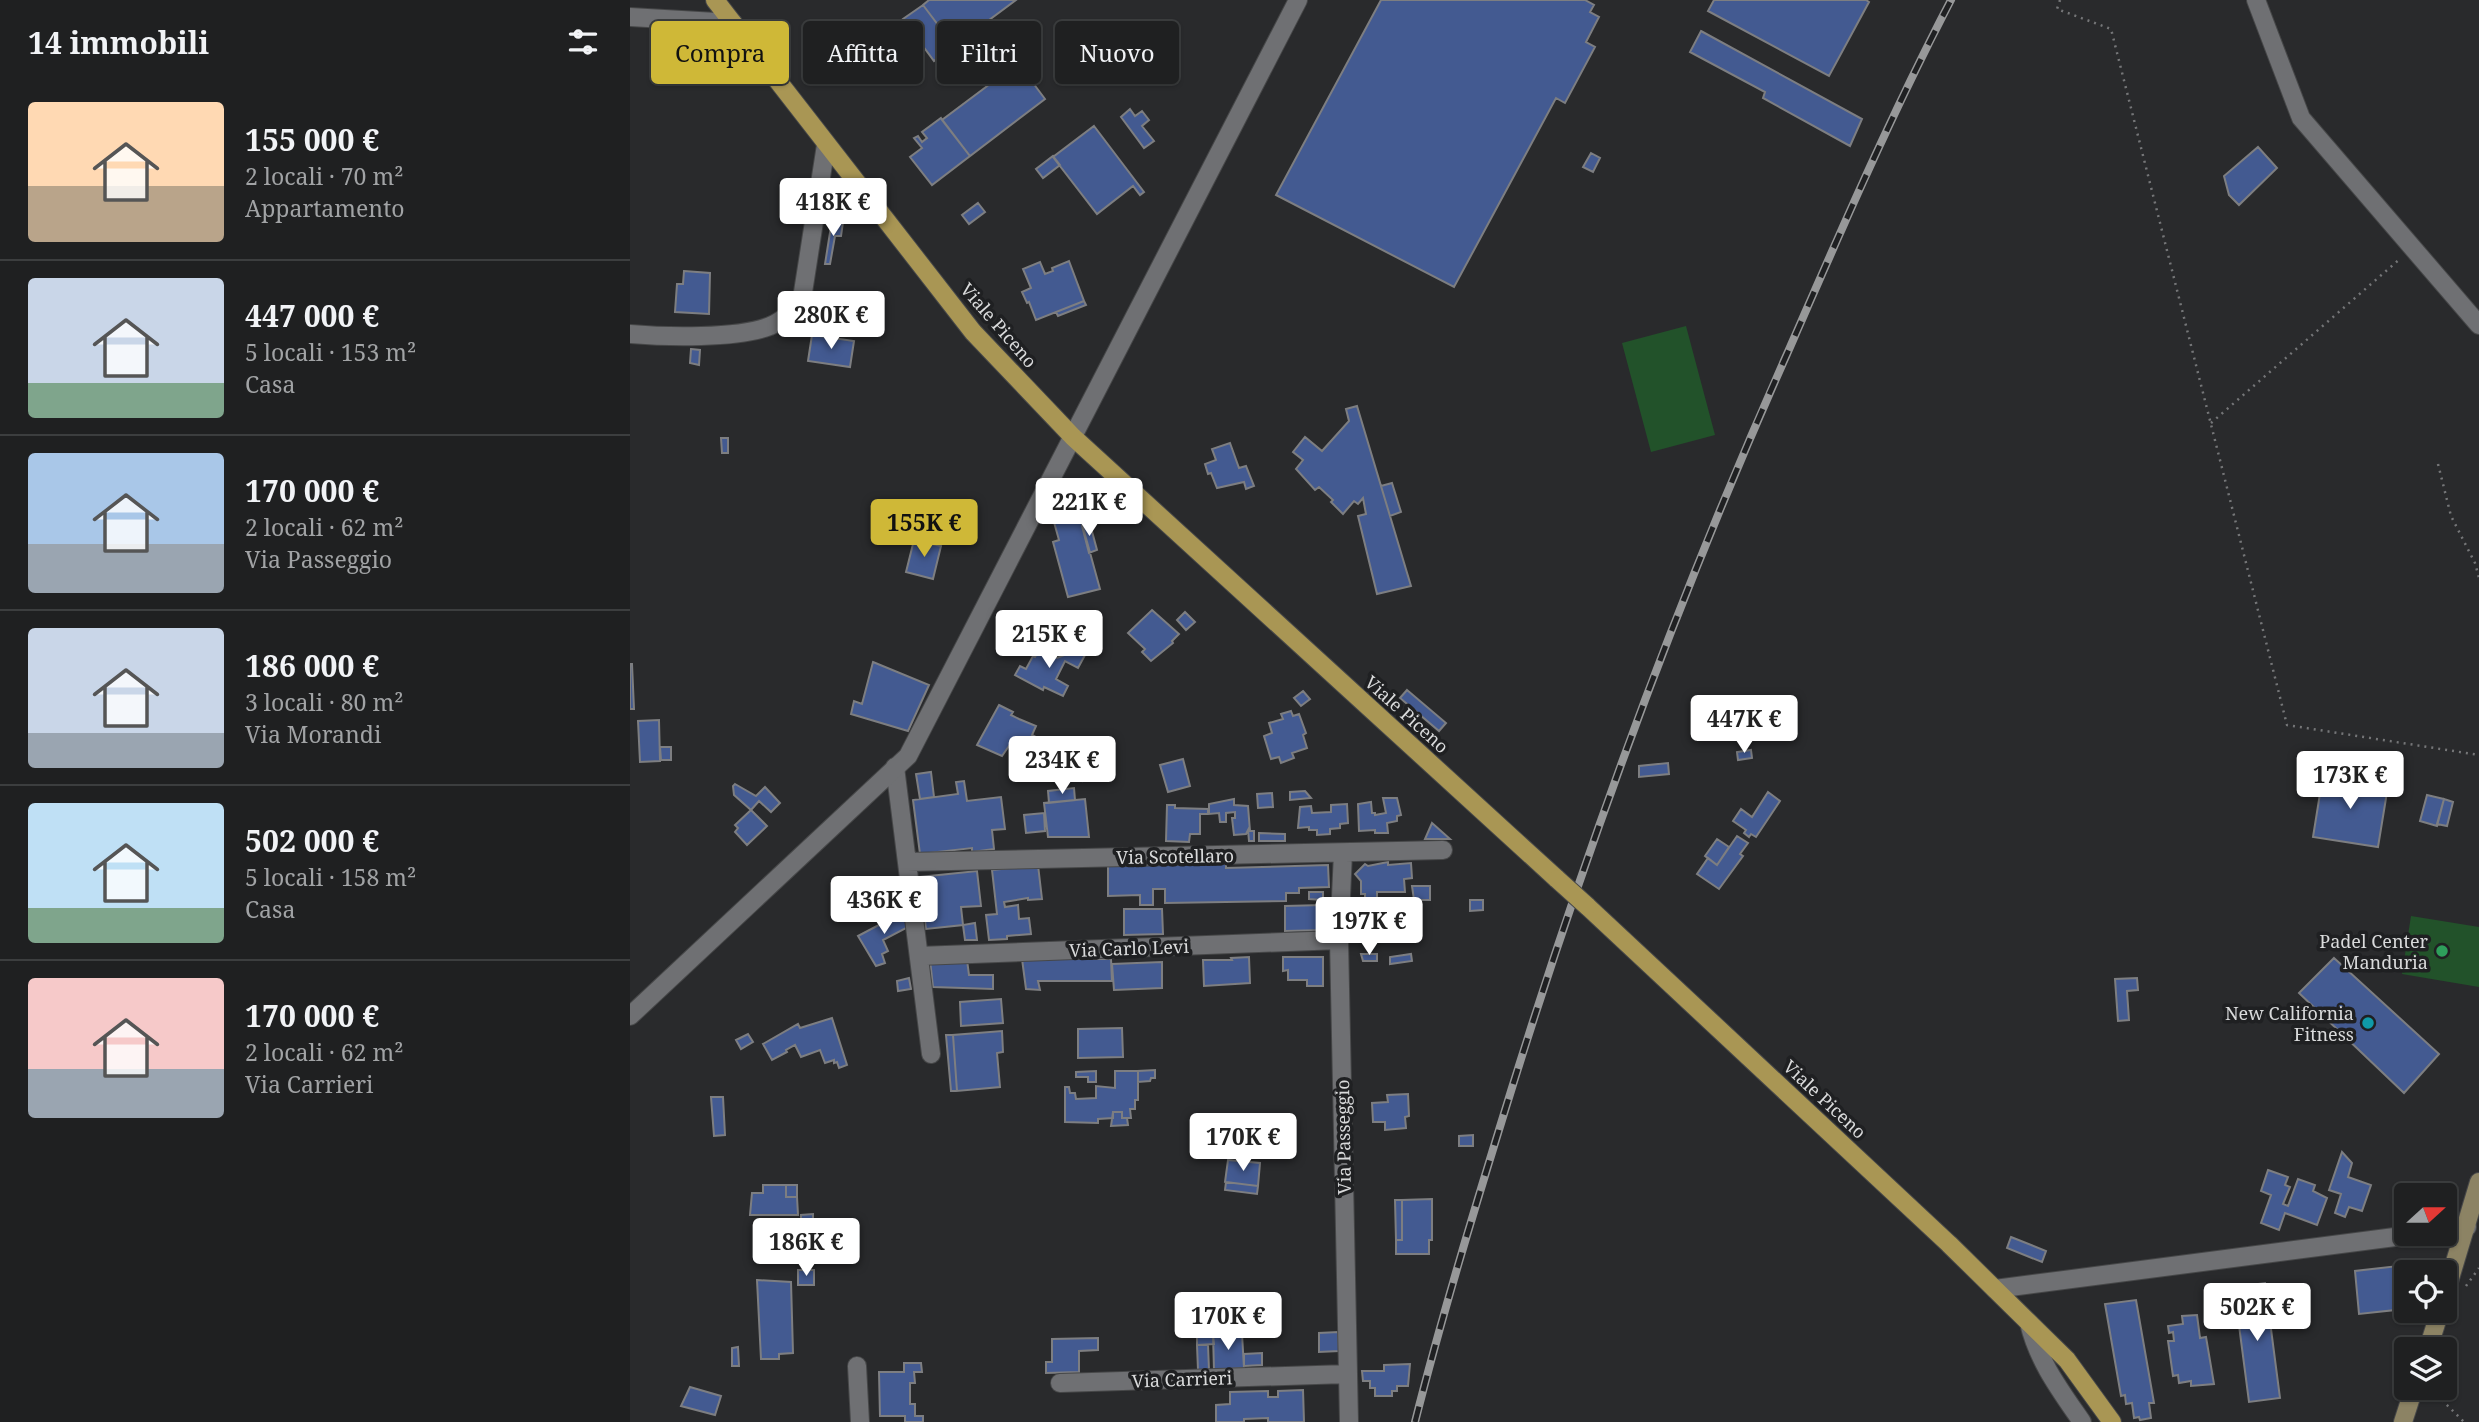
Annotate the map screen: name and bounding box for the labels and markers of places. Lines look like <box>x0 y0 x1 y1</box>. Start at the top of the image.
pin: 418K € <box>776 178 890 238</box>
pin: 280K € <box>774 292 888 351</box>
pin: 221K € <box>1032 478 1146 538</box>
pin: 155K € <box>867 500 981 559</box>
pin: 215K € <box>992 610 1106 670</box>
pin: 447K € <box>1687 696 1801 755</box>
pin: 234K € <box>1005 736 1119 796</box>
pin: 173K € <box>2293 752 2407 811</box>
pin: 436K € <box>827 876 941 936</box>
pin: 197K € <box>1312 898 1426 957</box>
place label: Padel Center Manduria <box>2319 929 2429 974</box>
marker: Padel Center Manduria <box>2434 943 2450 959</box>
place label: New California Fitness <box>2225 1001 2354 1046</box>
marker: New California Fitness <box>2360 1015 2376 1031</box>
pin: 170K € <box>1186 1114 1300 1173</box>
pin: 186K € <box>749 1218 863 1278</box>
pin: 502K € <box>2200 1284 2314 1343</box>
pin: 170K € <box>1171 1292 1285 1352</box>

